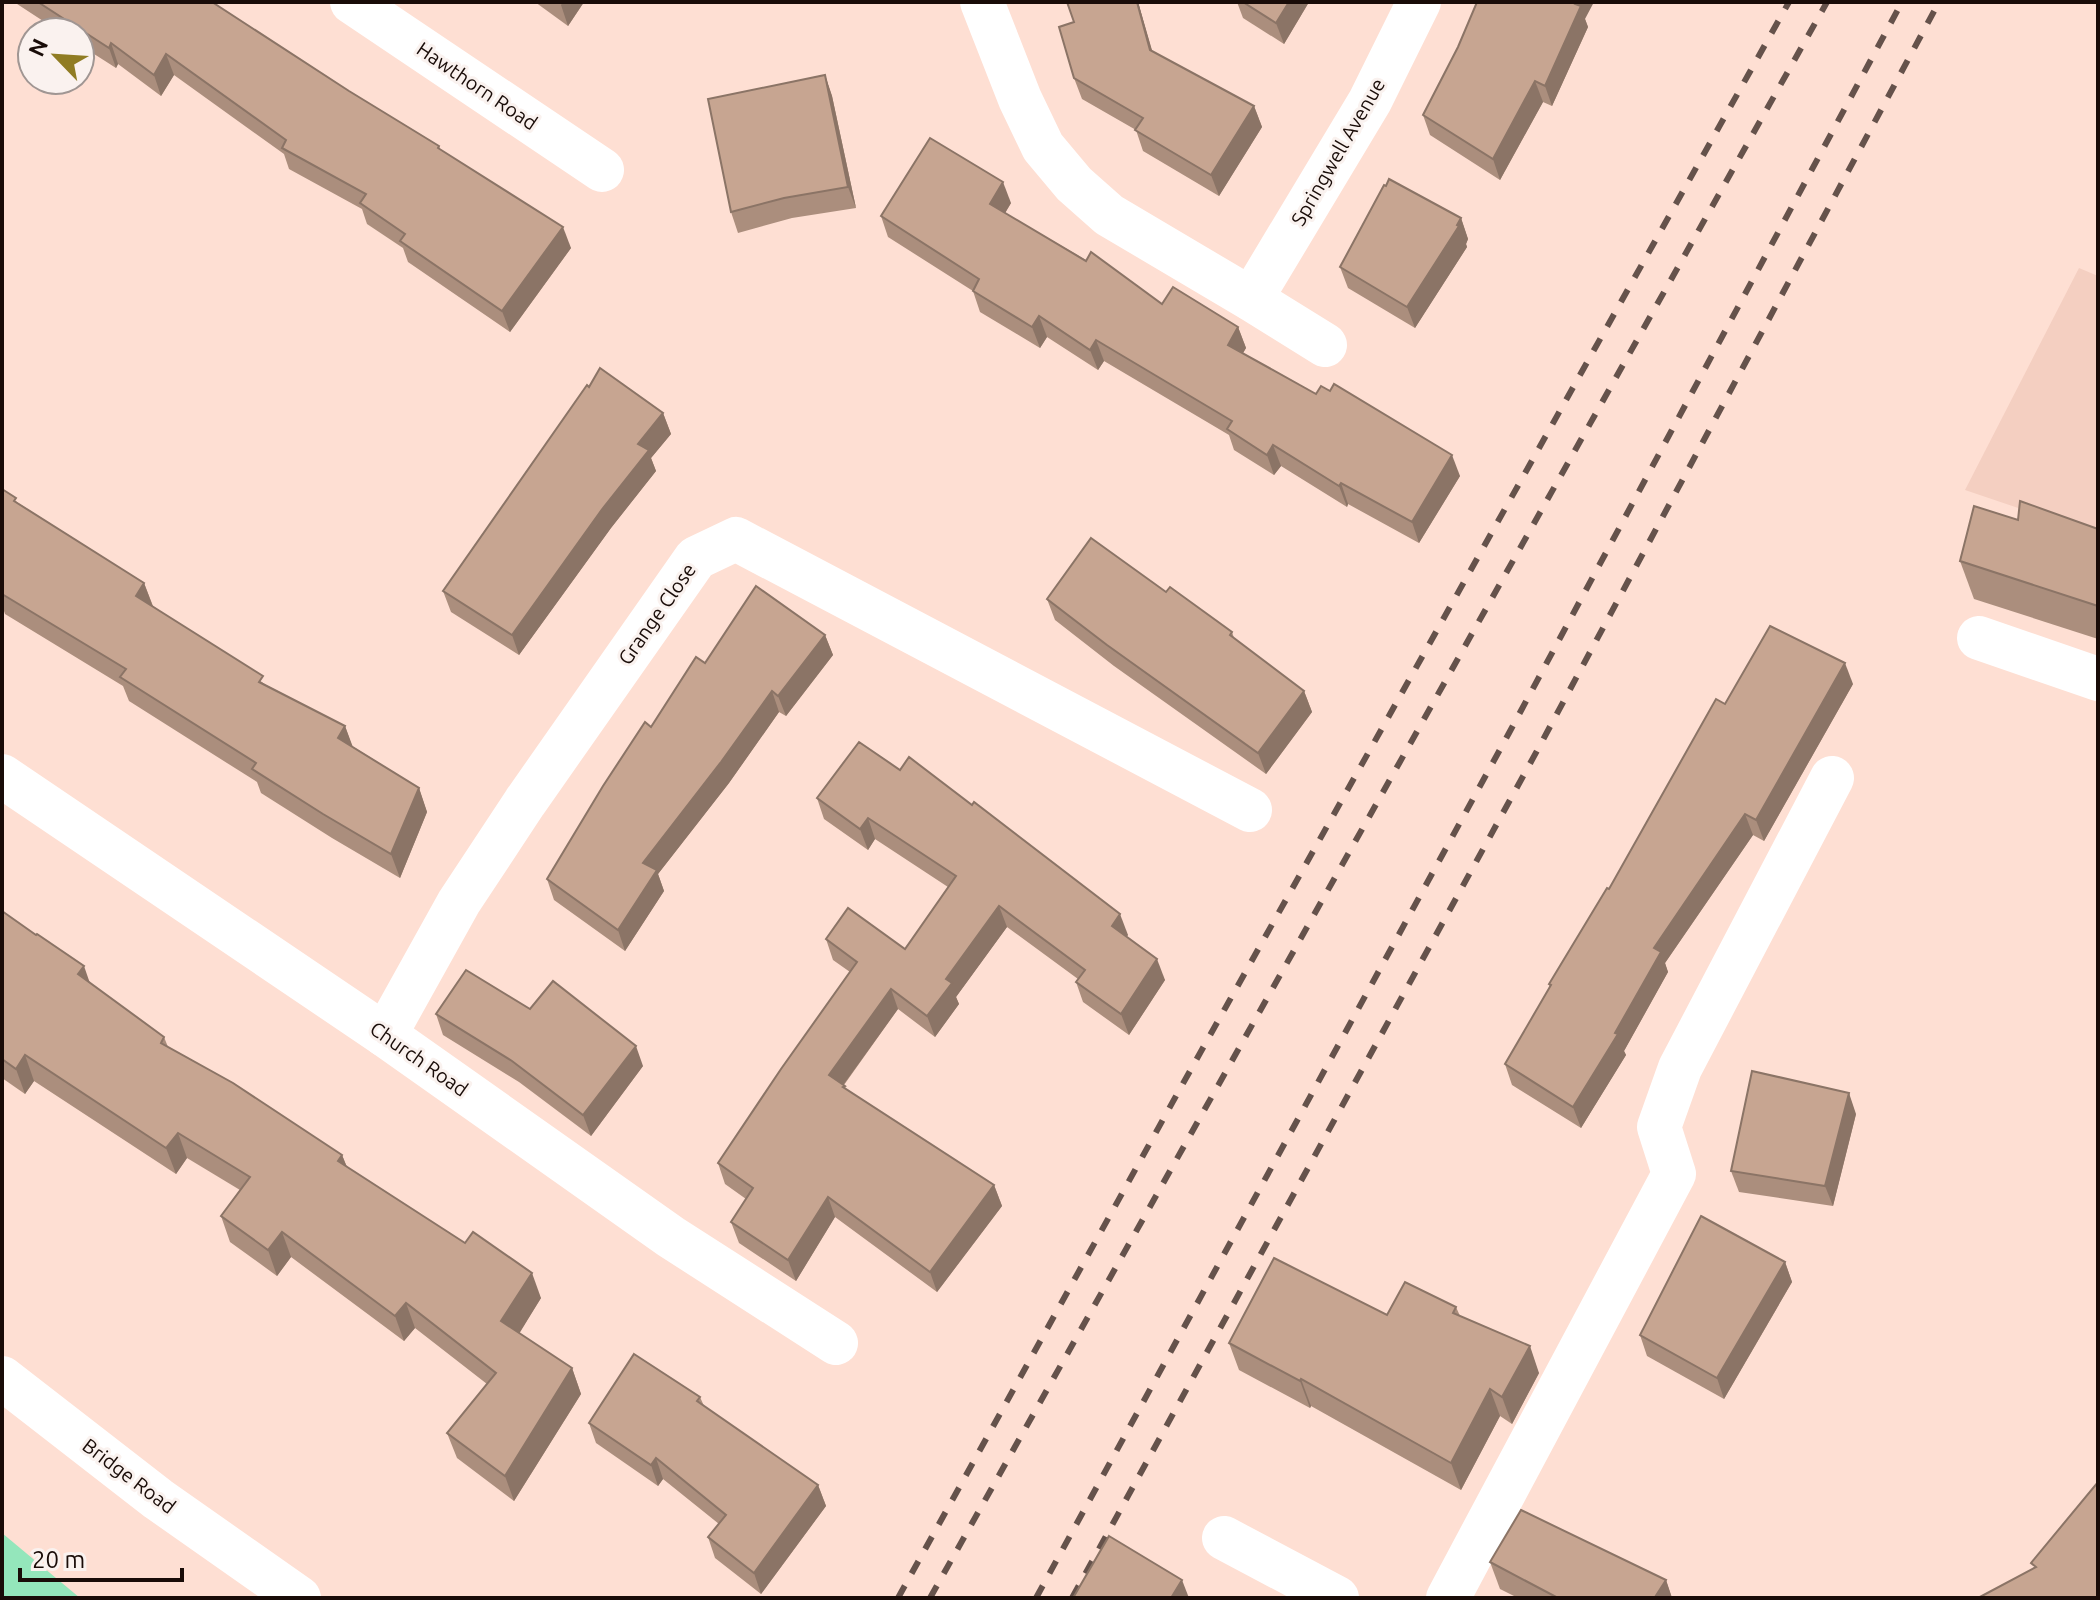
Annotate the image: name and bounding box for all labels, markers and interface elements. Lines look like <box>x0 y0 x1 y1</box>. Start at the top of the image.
north arrow <box>16 16 96 96</box>
text: N <box>23 35 52 60</box>
street label: Hawthorn Road <box>413 37 542 134</box>
street label: Springwell Avenue <box>1286 74 1389 230</box>
street label: Grange Close <box>613 559 700 669</box>
street label: Church Road <box>366 1016 473 1101</box>
street label: Bridge Road <box>78 1433 180 1518</box>
scale bar <box>20 1532 182 1582</box>
text: 20 m <box>32 1546 85 1573</box>

